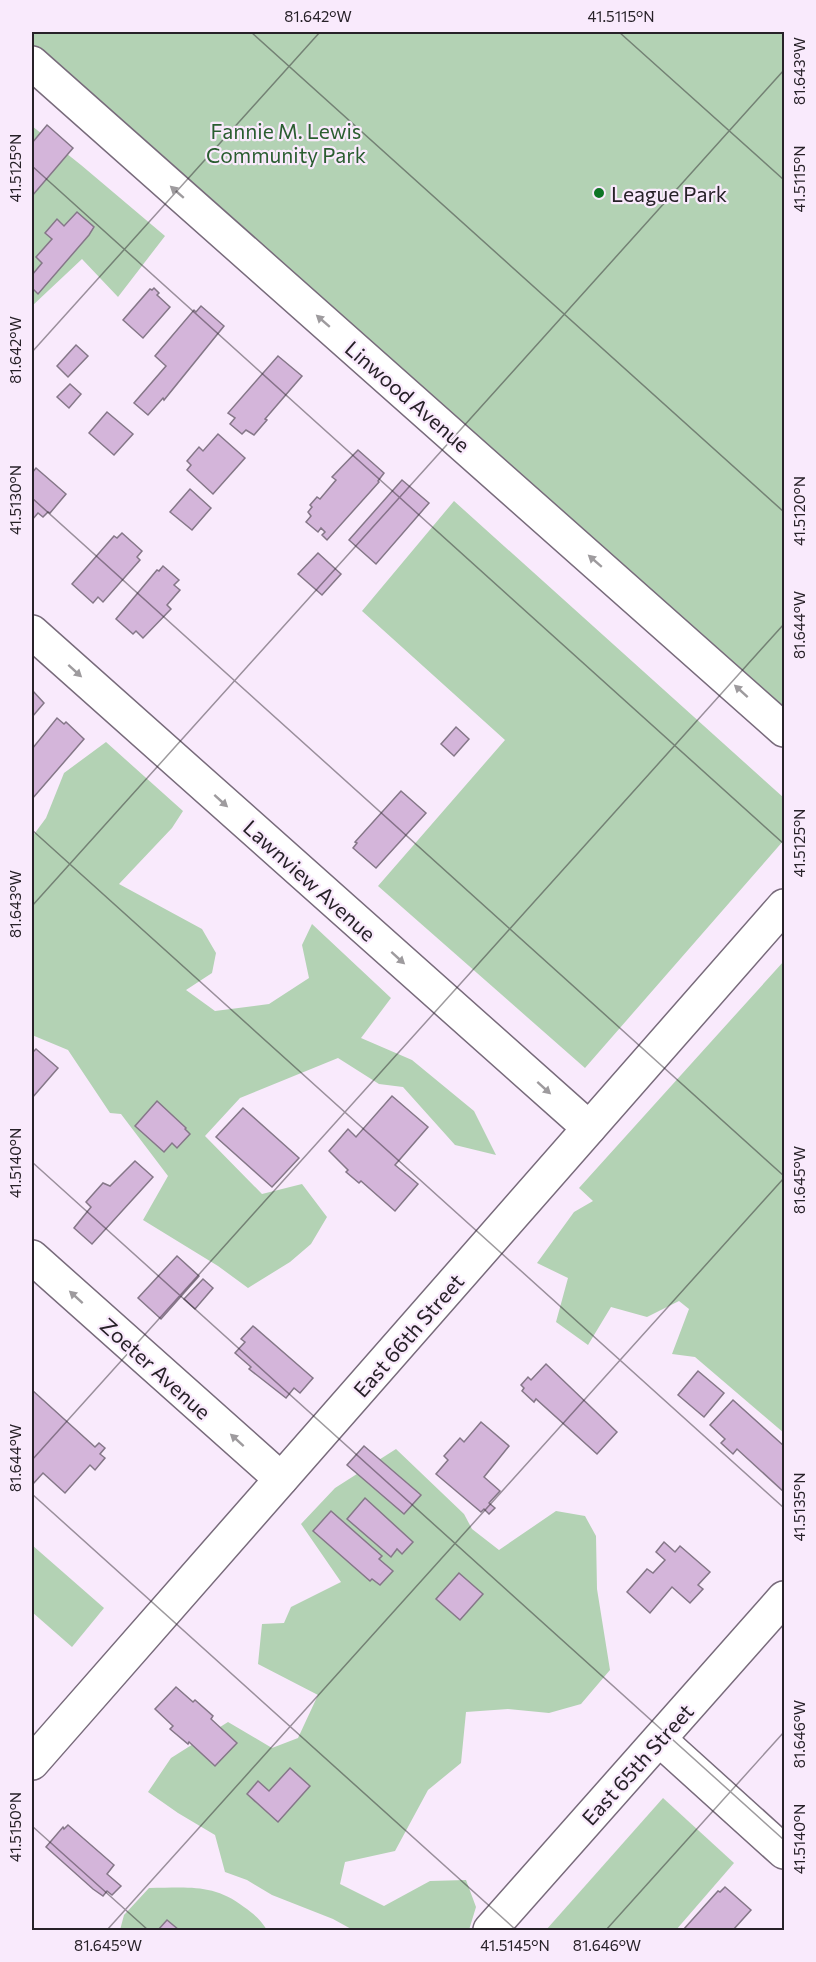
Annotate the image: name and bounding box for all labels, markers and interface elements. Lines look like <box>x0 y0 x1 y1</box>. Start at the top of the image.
text: 81.642°W <box>284 7 352 25</box>
text: 41.5115°N <box>588 7 654 25</box>
text: 81.643°W <box>790 37 808 105</box>
park label: Fannie M. Lewis Community Park <box>206 118 366 167</box>
text: 41.5125°N <box>6 134 24 202</box>
text: 41.5115°N <box>790 146 808 212</box>
place label: League Park <box>611 181 727 206</box>
one-way arrow <box>170 186 185 199</box>
marker: League Park <box>592 186 606 200</box>
one-way arrow <box>316 315 331 328</box>
text: 81.642°W <box>6 316 24 384</box>
street label: Linwood Avenue <box>341 335 475 457</box>
text: 41.5130°N <box>6 465 24 535</box>
text: 41.5120°N <box>790 476 808 546</box>
one-way arrow <box>588 555 603 568</box>
text: 81.644°W <box>790 591 808 659</box>
one-way arrow <box>67 664 82 677</box>
one-way arrow <box>734 685 749 698</box>
one-way arrow <box>213 794 228 807</box>
text: 41.5125°N <box>790 809 808 877</box>
street label: Lawnview Avenue <box>239 814 381 946</box>
text: 81.643°W <box>6 870 24 938</box>
one-way arrow <box>390 951 405 964</box>
one-way arrow <box>536 1081 551 1094</box>
text: 41.5140°N <box>6 1128 24 1198</box>
text: 81.645°W <box>790 1146 808 1214</box>
street label: East 66th Street <box>348 1268 468 1402</box>
one-way arrow <box>69 1291 84 1304</box>
street label: Zoeter Avenue <box>96 1312 216 1424</box>
text: 81.644°W <box>6 1424 24 1492</box>
one-way arrow <box>230 1434 245 1447</box>
text: 41.5135°N <box>790 1472 808 1542</box>
street label: East 65th Street <box>576 1698 698 1830</box>
text: 81.646°W <box>790 1700 808 1768</box>
text: 41.5150°N <box>6 1792 24 1862</box>
text: 41.5140°N <box>790 1804 808 1874</box>
text: 81.645°W <box>74 1936 142 1954</box>
text: 41.5145°N <box>480 1936 550 1954</box>
text: 81.646°W <box>573 1936 641 1954</box>

